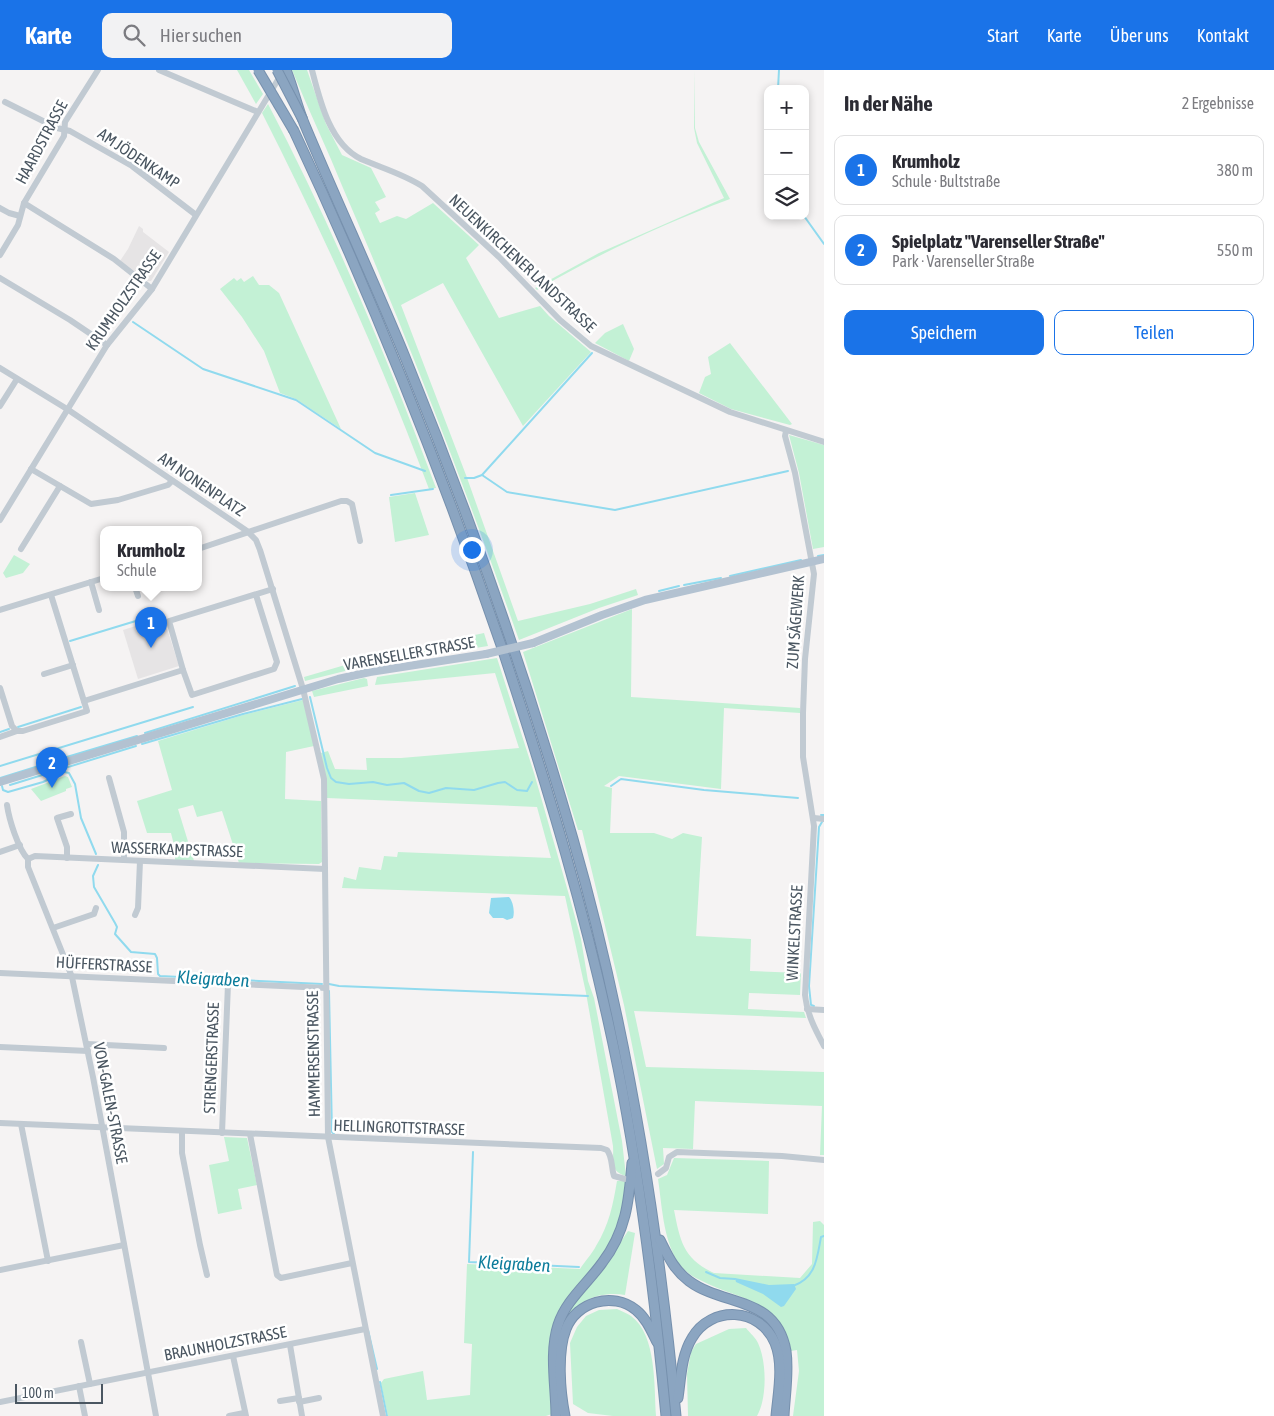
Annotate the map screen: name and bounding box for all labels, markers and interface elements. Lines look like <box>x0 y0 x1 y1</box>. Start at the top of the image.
search box <box>102 13 452 58</box>
icon: search <box>120 21 148 49</box>
text: Karte <box>25 22 72 49</box>
text: Hier suchen <box>160 24 242 46</box>
text: Start <box>987 25 1019 46</box>
text: Karte <box>1047 25 1082 46</box>
text: Über uns <box>1110 25 1169 46</box>
text: Kontakt <box>1197 25 1249 46</box>
map controls <box>764 85 809 220</box>
button: + <box>764 85 809 130</box>
text: In der Nähe <box>844 91 933 115</box>
text: 2 Ergebnisse <box>1182 94 1254 112</box>
street label: HAARDSTRASSE <box>12 97 71 187</box>
street label: AM JÖDENKAMP <box>95 124 183 192</box>
button: − <box>764 130 809 175</box>
text: Krumholz <box>892 150 960 172</box>
text: 1 <box>857 161 865 179</box>
text: 380 m <box>1217 161 1253 179</box>
text: Schule · Bultstraße <box>892 172 1000 190</box>
button: layers <box>764 175 809 220</box>
street label: NEUENKIRCHENER LANDSTRASSE <box>446 190 600 336</box>
text: Spielplatz "Varenseller Straße" <box>892 230 1105 252</box>
text: 2 <box>857 241 865 259</box>
text: 550 m <box>1217 241 1253 259</box>
street label: KRUMHOLZSTRASSE <box>82 246 164 353</box>
text: Park · Varenseller Straße <box>892 252 1034 270</box>
button: Speichern <box>844 310 1044 355</box>
button: Teilen <box>1054 310 1254 355</box>
street label: AM NONENPLATZ <box>155 448 249 520</box>
popup <box>100 526 202 591</box>
your location <box>459 537 485 563</box>
text: Krumholz <box>117 539 185 561</box>
text: Schule <box>117 561 157 579</box>
street label: ZUM SÄGEWERK <box>783 574 807 669</box>
pin: 1 <box>135 607 167 648</box>
street label: VARENSELLER STRASSE <box>342 633 476 673</box>
pin: 2 <box>36 747 68 788</box>
street label: WASSERKAMPSTRASSE <box>111 838 243 860</box>
street label: WINKELSTRASSE <box>783 885 806 981</box>
street label: HÜFFERSTRASSE <box>55 952 153 976</box>
water label: Kleigraben <box>176 966 250 991</box>
street label: HAMMERSENSTRASSE <box>303 991 323 1117</box>
street label: STRENGERSTRASSE <box>200 1002 222 1114</box>
street label: VON-GALEN-STRASSE <box>90 1041 132 1165</box>
street label: HELLINGROTTSTRASSE <box>333 1116 465 1138</box>
water label: Kleigraben <box>477 1251 551 1276</box>
street label: BRAUNHOLZSTRASSE <box>162 1322 288 1364</box>
scale bar <box>15 1381 102 1404</box>
text: 100 m <box>22 1385 54 1401</box>

